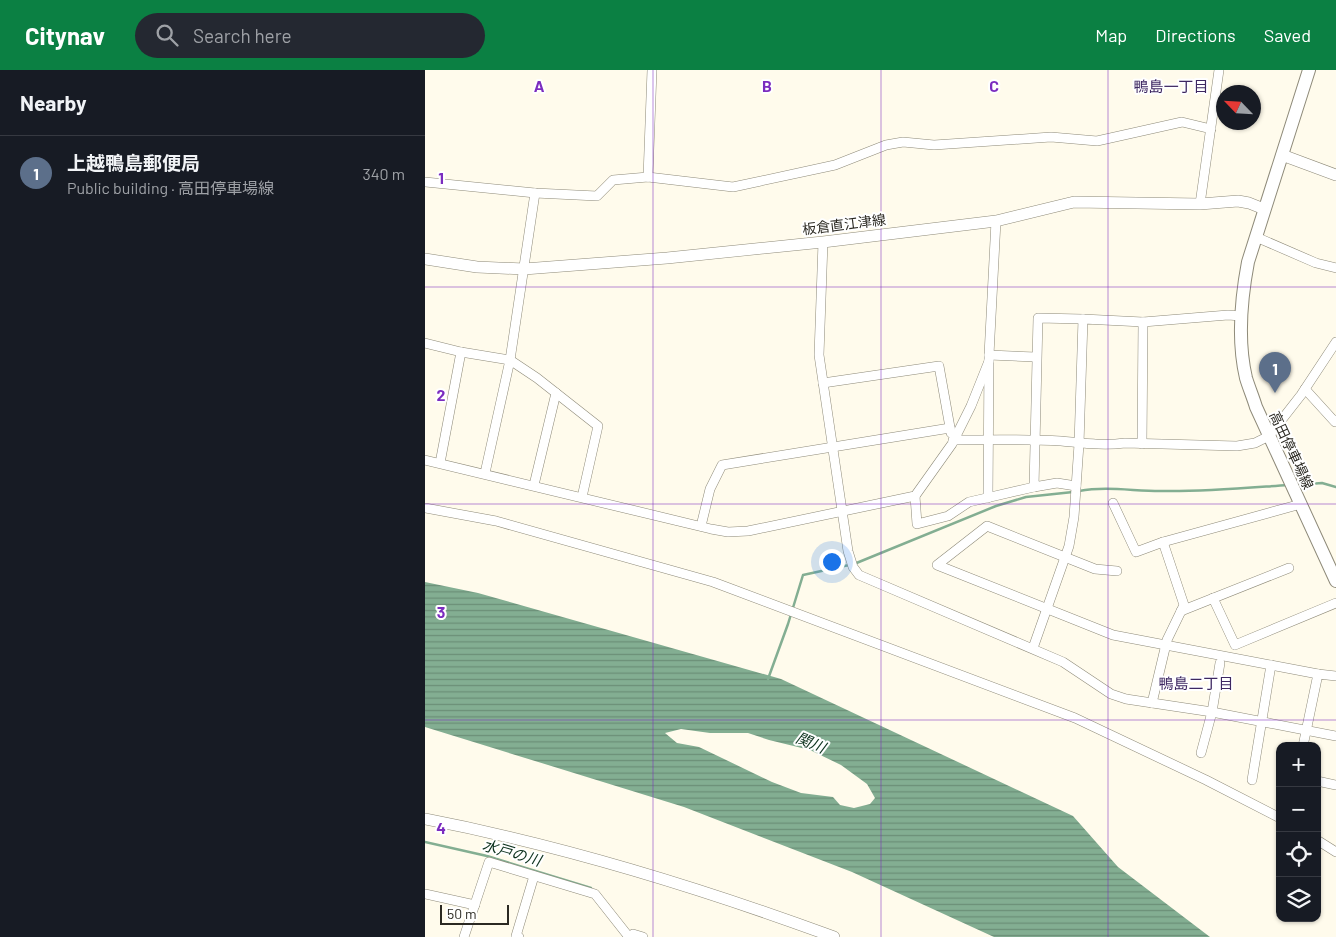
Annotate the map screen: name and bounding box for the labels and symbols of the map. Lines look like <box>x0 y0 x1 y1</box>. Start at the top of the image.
text: A <box>534 76 545 95</box>
text: B <box>762 76 772 95</box>
text: C <box>989 76 999 95</box>
district label: 鴨島一丁目 <box>1133 77 1209 95</box>
north arrow <box>1216 85 1261 130</box>
text: 1 <box>438 168 444 187</box>
street label: 板倉直江津線 <box>801 210 887 238</box>
pin: 1 <box>1259 352 1291 393</box>
text: 2 <box>437 385 446 404</box>
street label: 高田停車場線 <box>1267 408 1317 492</box>
your location <box>819 549 845 575</box>
text: 3 <box>437 602 445 621</box>
district label: 鴨島二丁目 <box>1158 674 1234 692</box>
water label: 関川 <box>794 728 830 757</box>
text: 4 <box>436 818 446 837</box>
water label: 水戸の川 <box>481 835 545 869</box>
scale bar <box>440 902 509 925</box>

